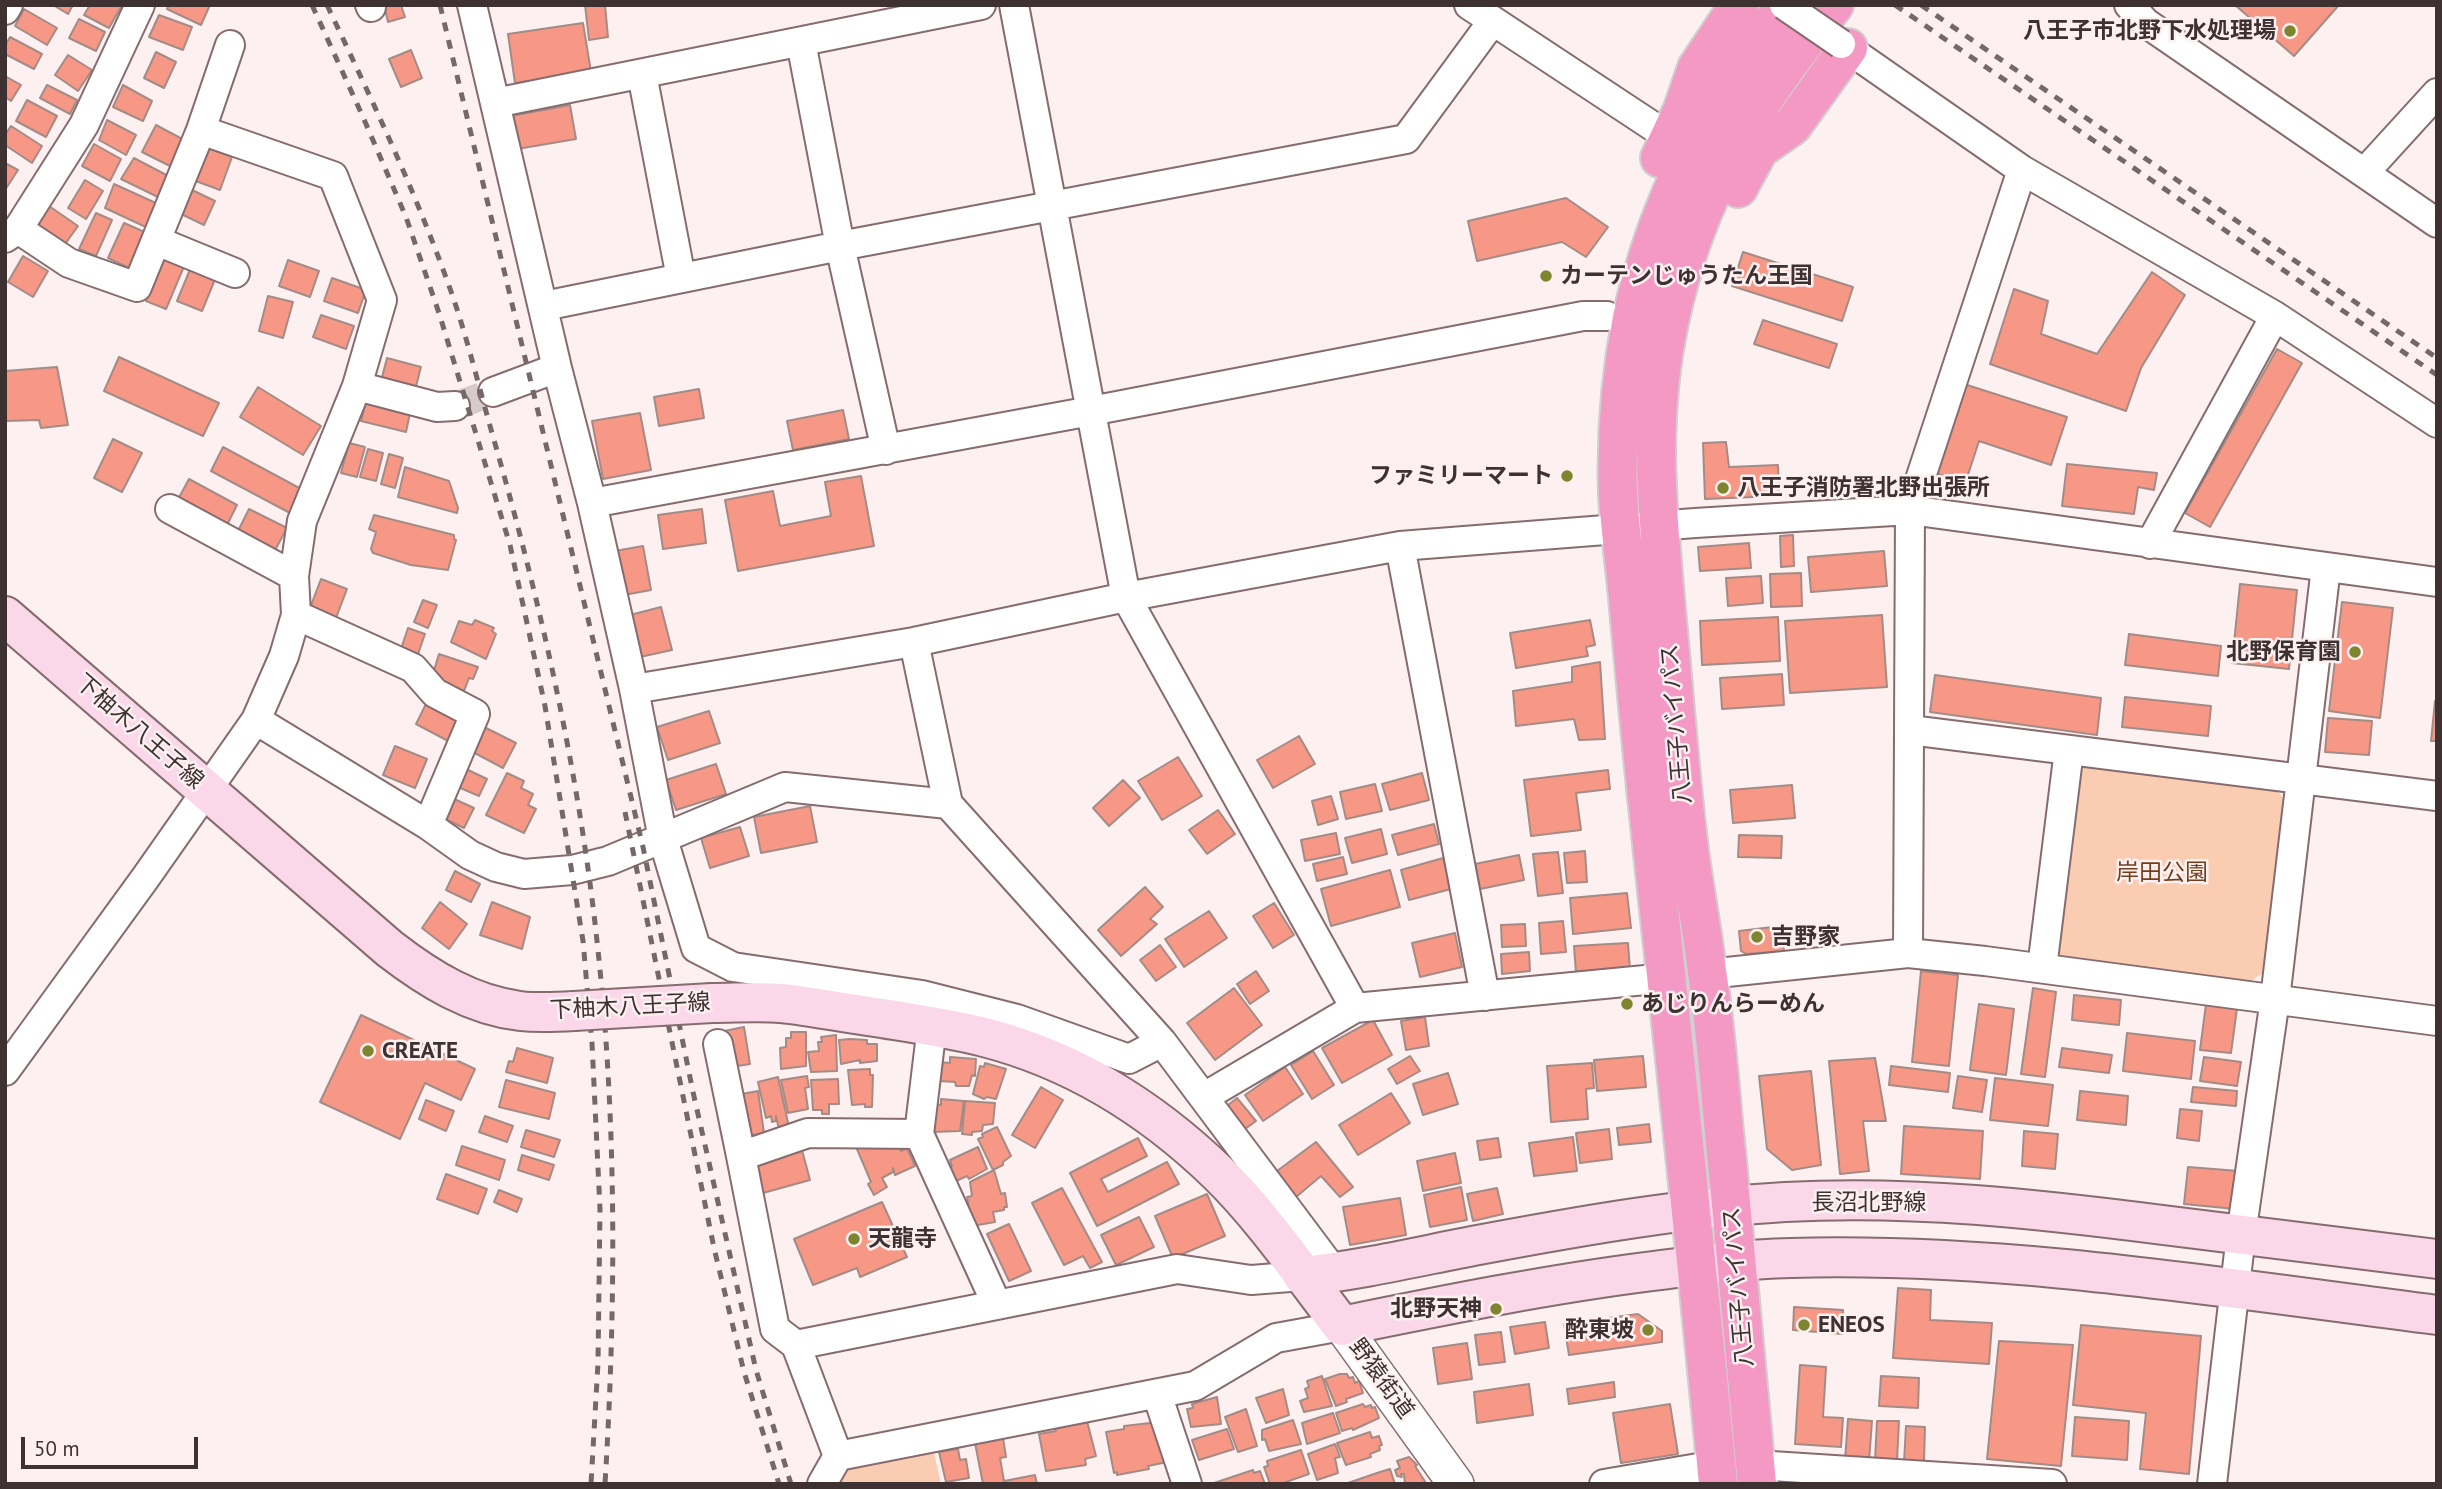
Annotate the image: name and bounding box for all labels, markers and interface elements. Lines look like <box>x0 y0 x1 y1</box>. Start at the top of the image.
place label: 八王子市北野下水処理場 <box>2023 17 2276 45</box>
marker: 八王子市北野下水処理場 <box>2282 23 2298 39</box>
place label: カーテンじゅうたん王国 <box>1560 262 1813 290</box>
marker: カーテンじゅうたん王国 <box>1538 268 1554 284</box>
place label: ファミリーマート <box>1369 462 1553 490</box>
marker: ファミリーマート <box>1559 468 1575 484</box>
place label: 八王子消防署北野出張所 <box>1737 474 1990 502</box>
marker: 八王子消防署北野出張所 <box>1715 480 1731 496</box>
place label: 北野保育園 <box>2226 638 2341 666</box>
street label: 八王子バイパス <box>1656 643 1698 805</box>
marker: 北野保育園 <box>2347 644 2363 660</box>
street label: 下柚木八王子線 <box>69 669 209 795</box>
park label: 岸田公園 <box>2116 859 2208 887</box>
place label: 吉野家 <box>1771 923 1840 951</box>
marker: 吉野家 <box>1749 929 1765 945</box>
street label: 下柚木八王子線 <box>549 989 711 1025</box>
place label: あじりんらーめん <box>1641 990 1825 1018</box>
marker: あじりんらーめん <box>1619 996 1635 1012</box>
place label: CREATE <box>382 1037 458 1065</box>
marker: CREATE <box>360 1043 376 1059</box>
street label: 長沼北野線 <box>1812 1189 1926 1217</box>
street label: 八王子バイパス <box>1718 1206 1760 1368</box>
place label: 天龍寺 <box>868 1225 937 1253</box>
marker: 天龍寺 <box>846 1231 862 1247</box>
place label: 北野天神 <box>1390 1295 1482 1323</box>
marker: 北野天神 <box>1488 1301 1504 1317</box>
place label: ENEOS <box>1818 1311 1885 1339</box>
place label: 酔東坡 <box>1565 1316 1634 1344</box>
marker: ENEOS <box>1796 1317 1812 1333</box>
marker: 酔東坡 <box>1640 1322 1656 1338</box>
street label: 野猿街道 <box>1343 1334 1419 1424</box>
scale bar <box>24 1422 201 1466</box>
text: 50 m <box>34 1435 80 1462</box>

